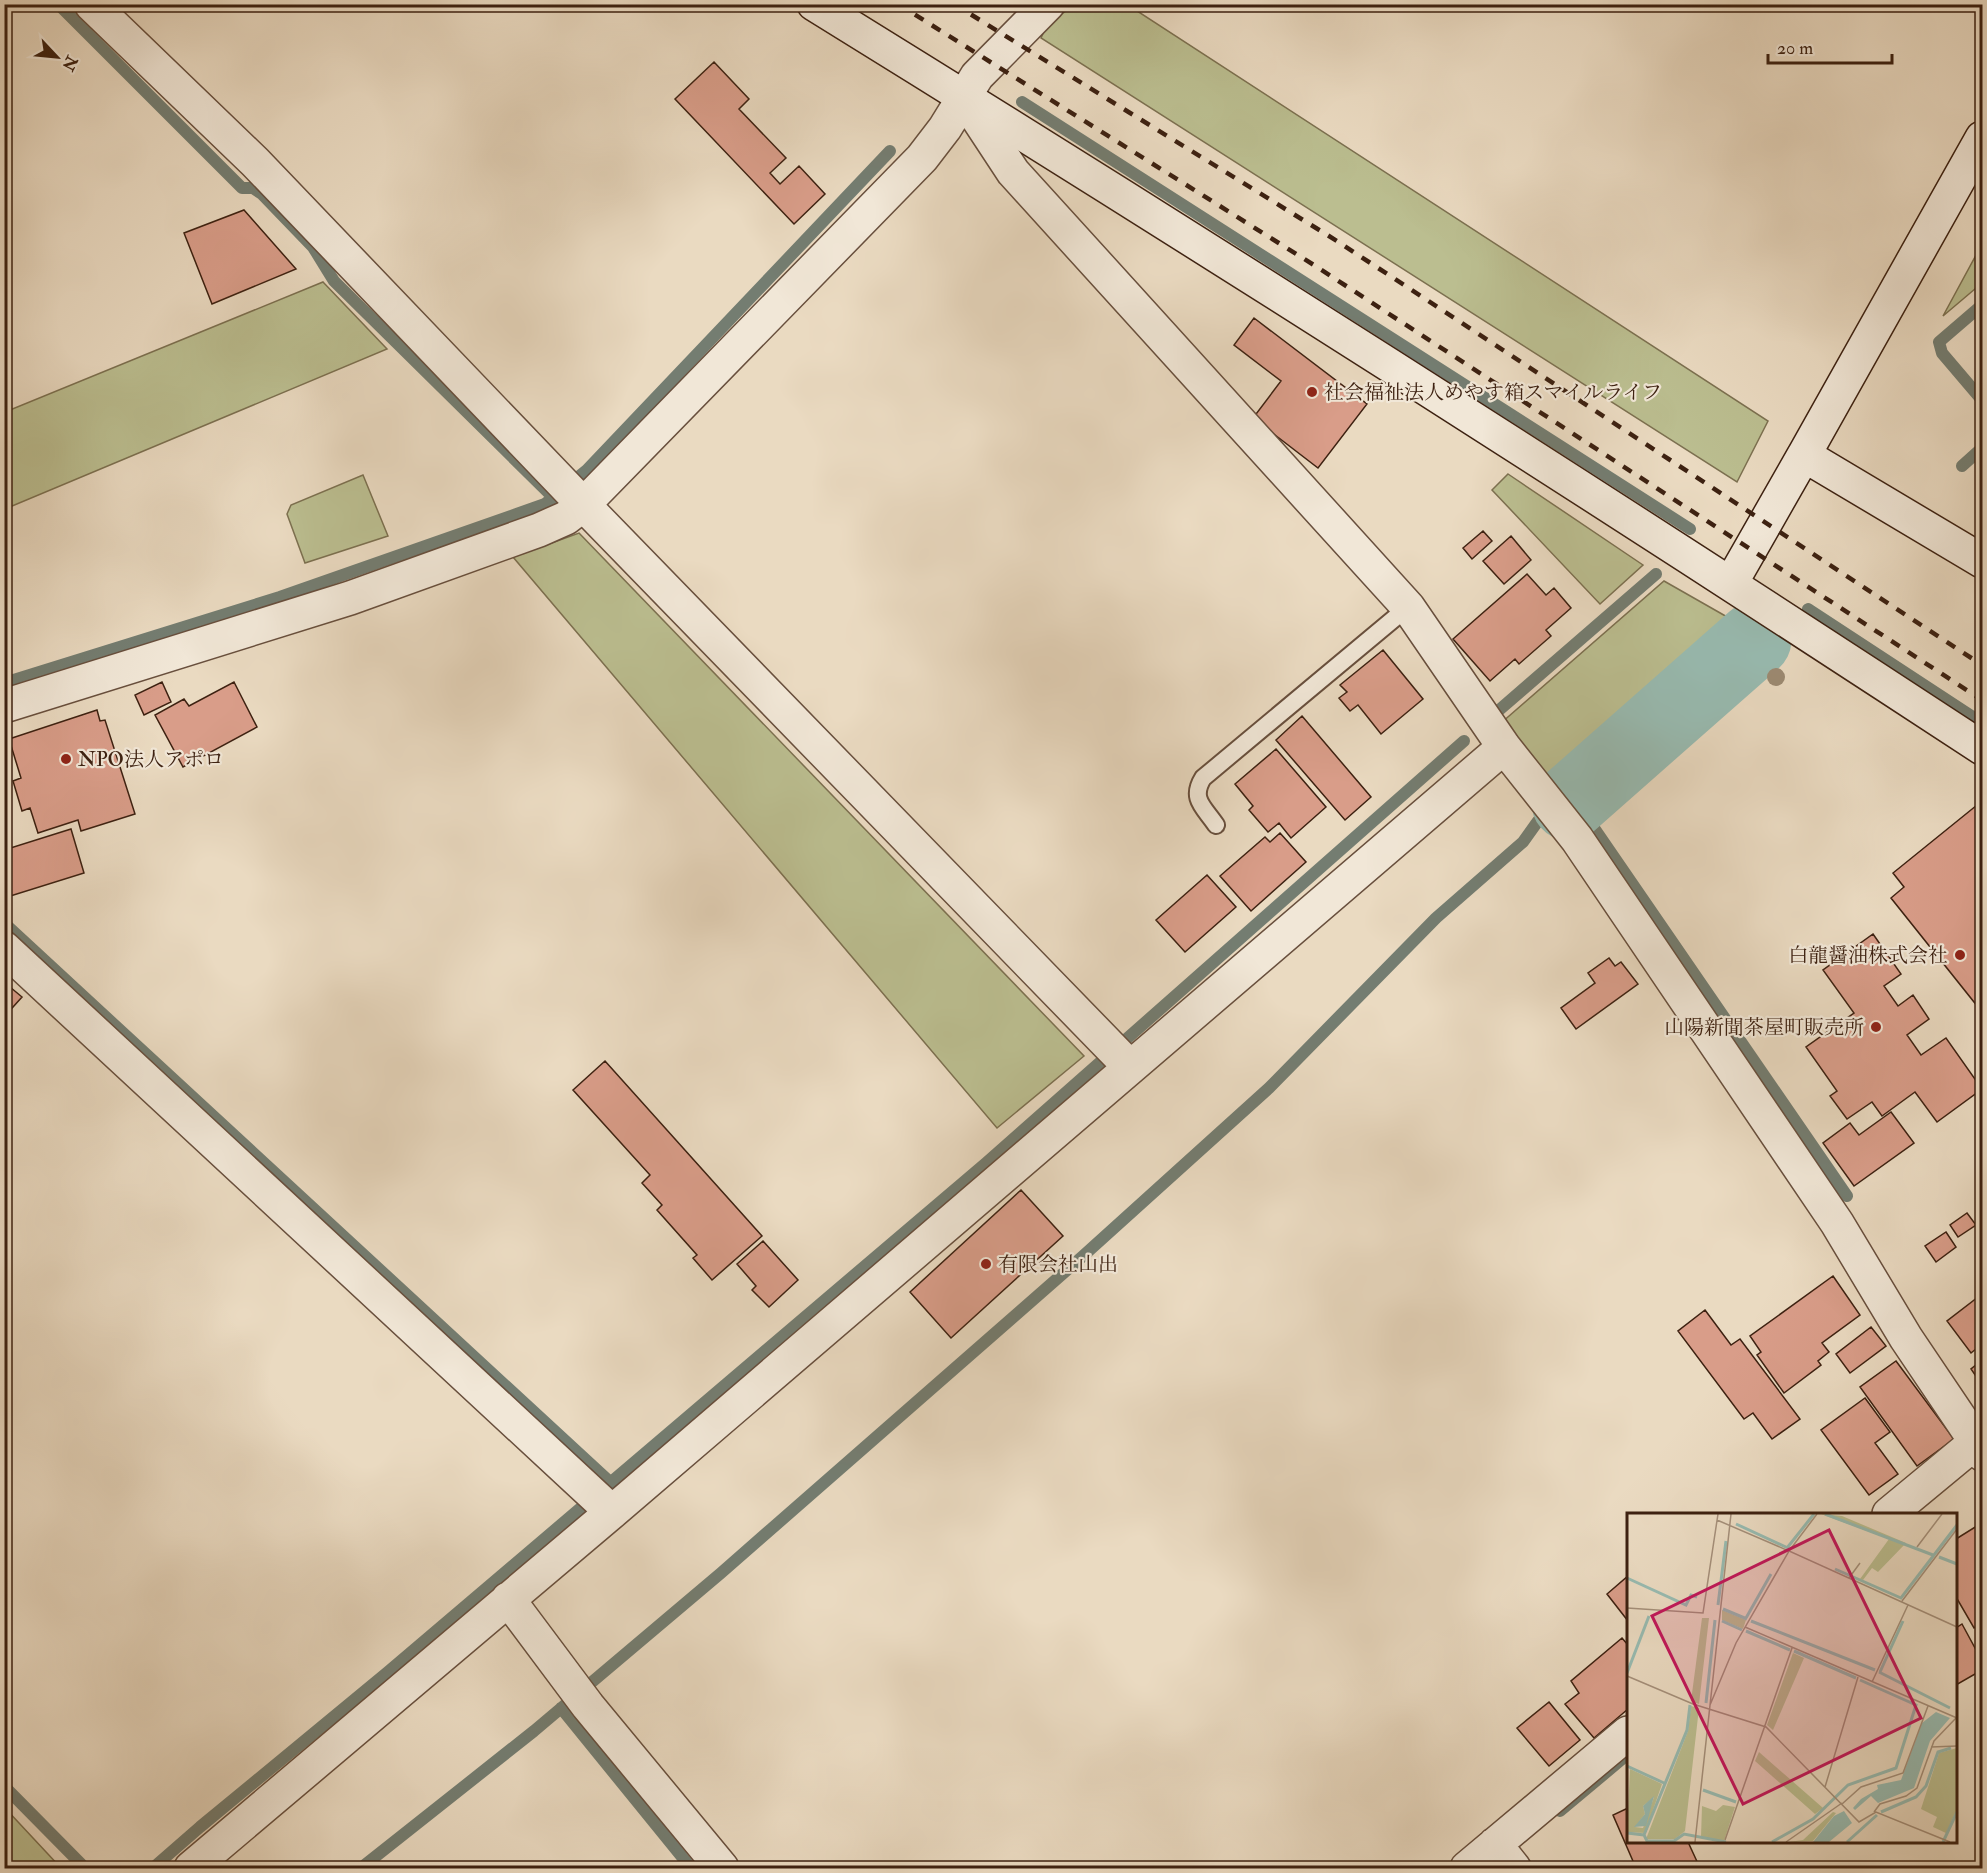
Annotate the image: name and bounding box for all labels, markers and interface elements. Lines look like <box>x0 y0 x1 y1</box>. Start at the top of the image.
north arrow <box>27 27 87 87</box>
scale bar <box>1768 27 1892 65</box>
text: 20 m <box>1777 37 1813 60</box>
text: N <box>57 51 82 75</box>
place label: 社会福祉法人めやす箱スマイルライフ <box>1324 380 1662 405</box>
marker: 社会福祉法人めやす箱スマイルライフ <box>1305 385 1319 399</box>
place label: NPO法人アポロ <box>78 747 224 772</box>
marker: NPO法人アポロ <box>59 752 73 766</box>
place label: 白龍醤油株式会社 <box>1788 943 1948 968</box>
marker: 白龍醤油株式会社 <box>1953 948 1967 962</box>
place label: 山陽新聞茶屋町販売所 <box>1664 1015 1864 1040</box>
marker: 山陽新聞茶屋町販売所 <box>1869 1020 1883 1034</box>
place label: 有限会社山出 <box>998 1252 1118 1277</box>
marker: 有限会社山出 <box>979 1257 993 1271</box>
inset map <box>1627 1513 1957 1843</box>

